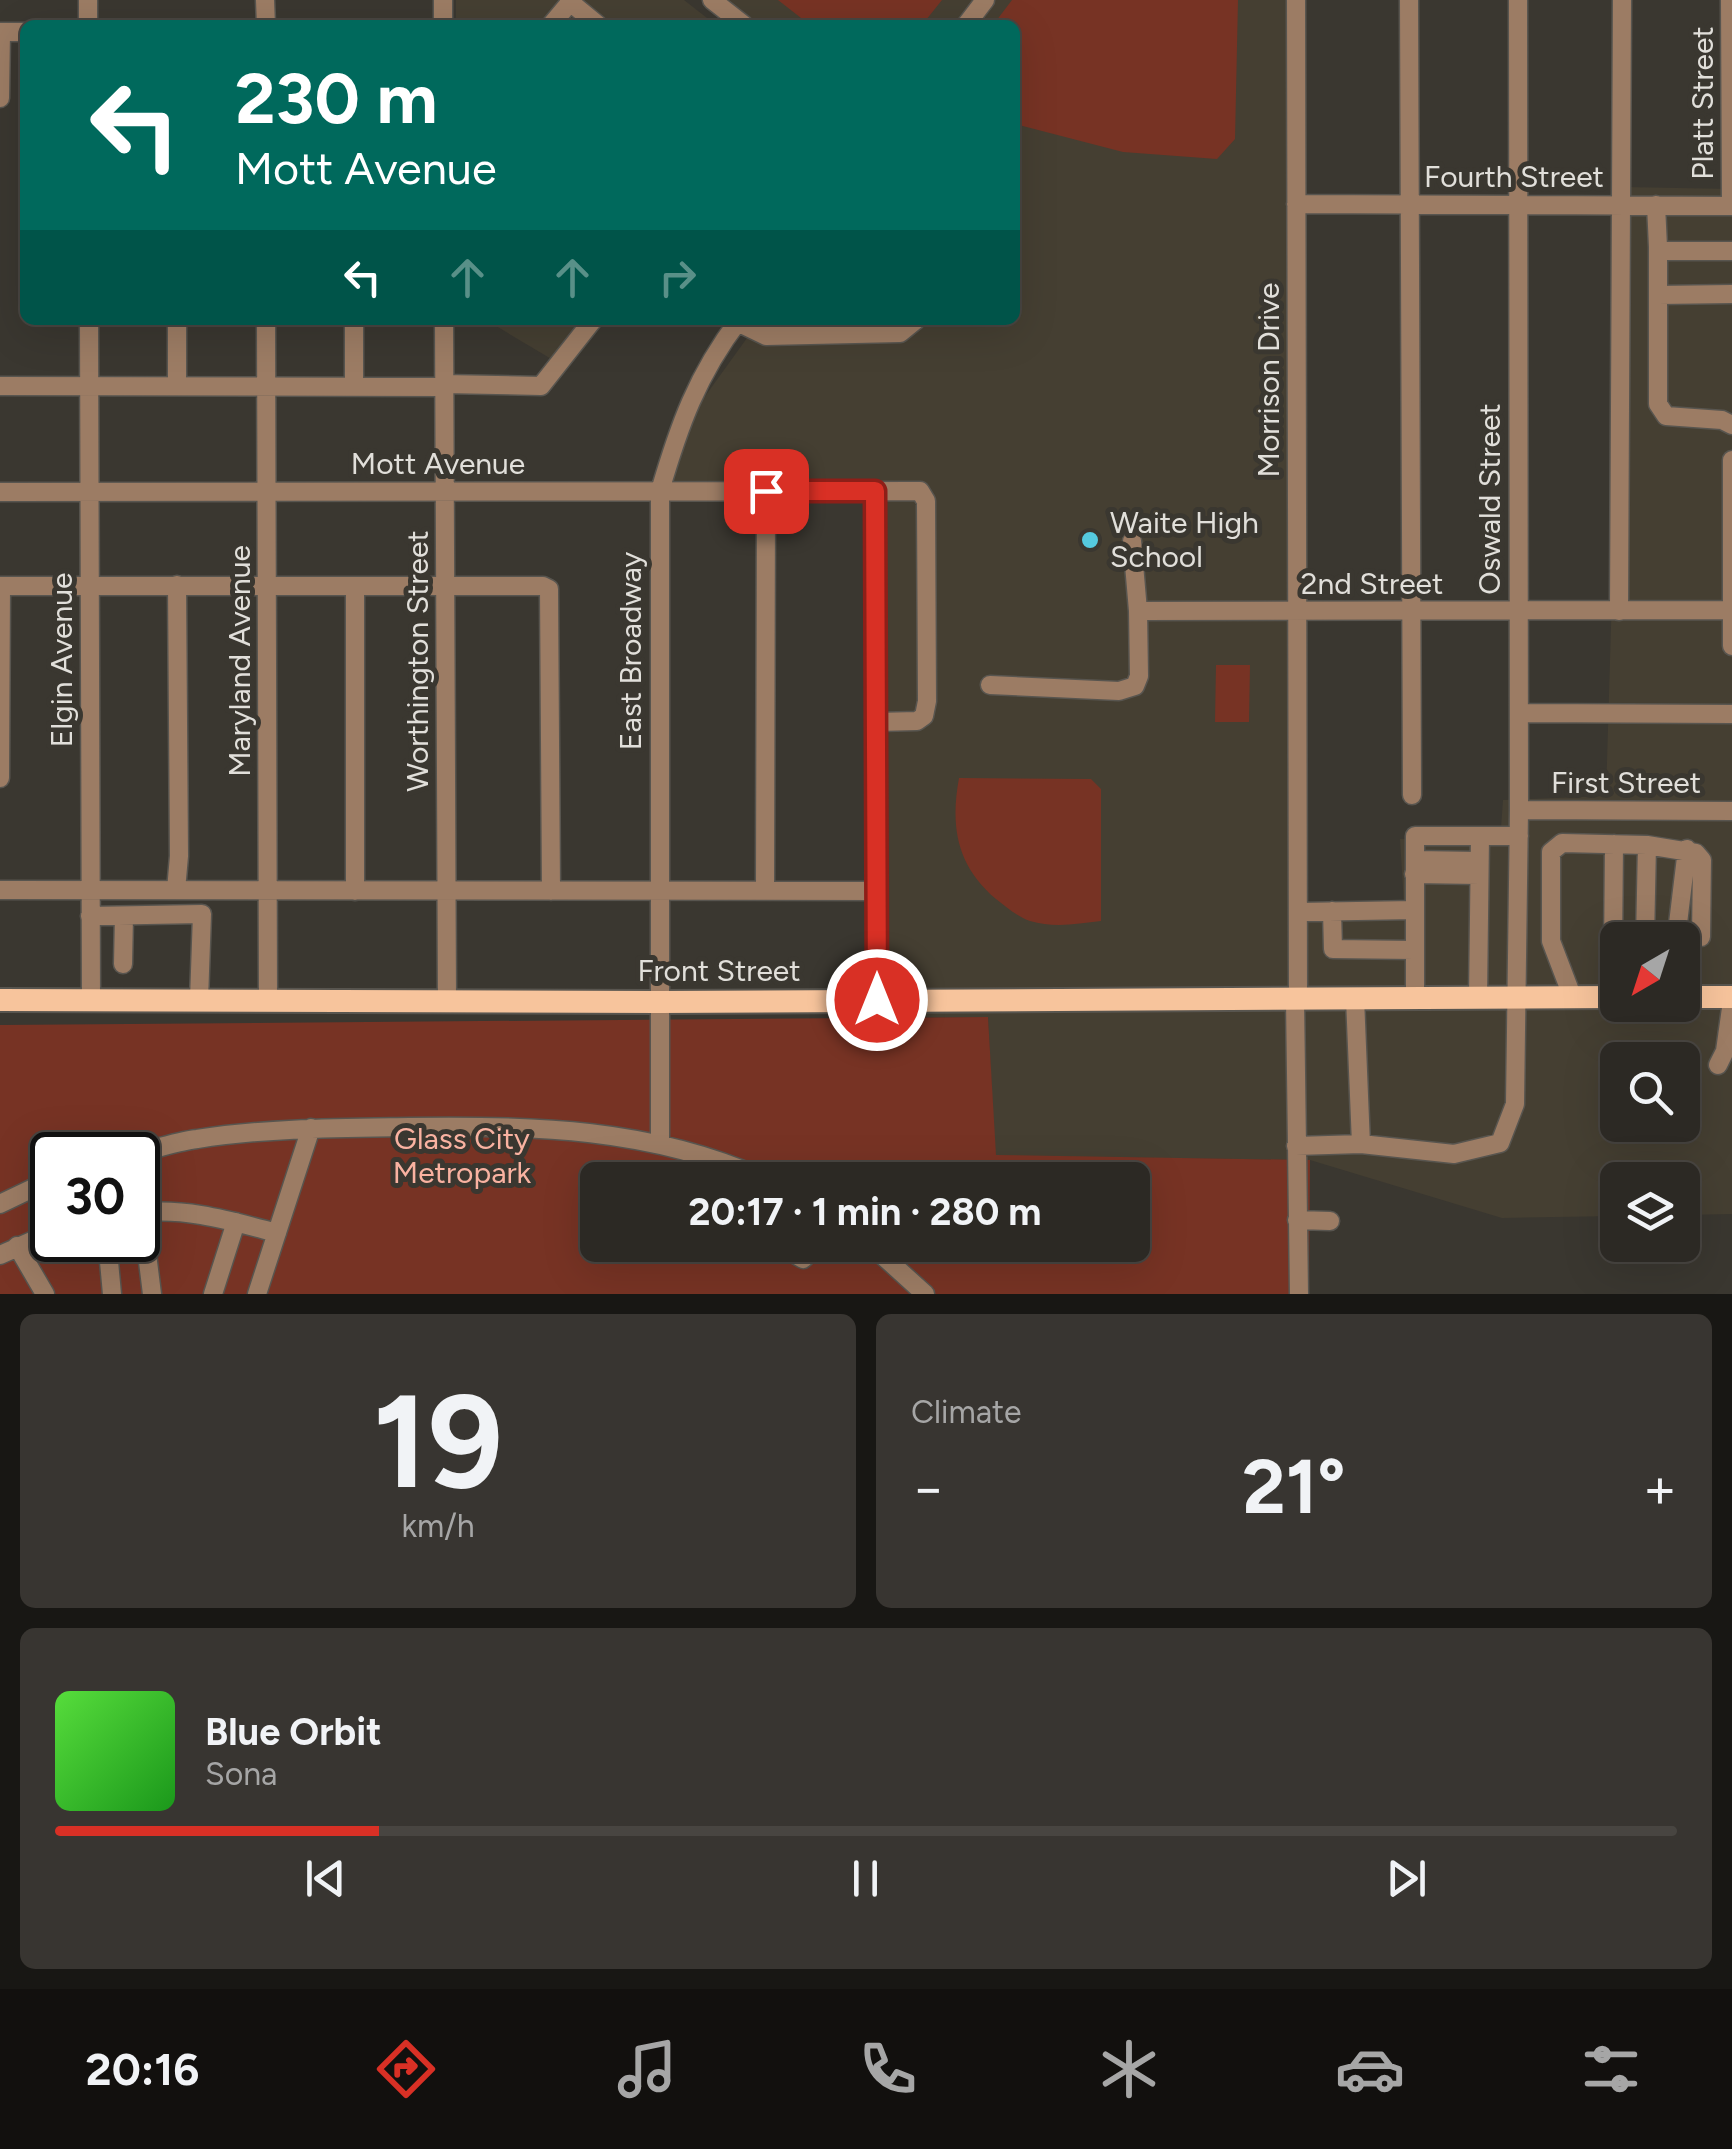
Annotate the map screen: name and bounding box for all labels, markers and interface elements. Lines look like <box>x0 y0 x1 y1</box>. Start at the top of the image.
street label: Platt Street <box>1684 26 1721 180</box>
text: 230 m <box>235 56 438 141</box>
icon: left <box>70 60 200 190</box>
text: Mott Avenue <box>235 141 496 195</box>
street label: Fourth Street <box>1424 158 1604 195</box>
icon: left <box>335 250 390 305</box>
icon: ahead <box>440 250 495 305</box>
icon: ahead <box>545 250 600 305</box>
icon: right <box>650 250 705 305</box>
street label: Morrison Drive <box>1250 283 1287 477</box>
street label: Oswald Street <box>1471 403 1508 595</box>
street label: Mott Avenue <box>351 445 525 482</box>
pin <box>724 449 809 534</box>
icon: arrive <box>739 464 794 519</box>
place label: Waite High School <box>1110 504 1259 575</box>
marker: Waite High School <box>1079 529 1101 551</box>
street label: Worthington Street <box>399 530 436 792</box>
street label: Maryland Avenue <box>221 545 258 777</box>
street label: East Broadway <box>612 552 649 750</box>
street label: 2nd Street <box>1301 565 1443 602</box>
street label: Elgin Avenue <box>43 573 80 747</box>
street label: First Street <box>1551 764 1701 801</box>
north arrow <box>1600 922 1700 1022</box>
map controls <box>1600 922 1700 1262</box>
position arrow <box>825 948 929 1052</box>
street label: Front Street <box>637 952 801 989</box>
button: search <box>1600 1042 1700 1142</box>
park label: Glass City Metropark <box>393 1120 532 1191</box>
speed limit sign: 30 <box>30 1132 160 1262</box>
button: layers <box>1600 1162 1700 1262</box>
text: 20:17 · 1 min · 280 m <box>689 1189 1041 1235</box>
text: 19 <box>373 1364 503 1520</box>
text: Climate <box>911 1393 1022 1431</box>
text: 21° <box>1242 1442 1346 1532</box>
text: − <box>911 1455 945 1521</box>
text: + <box>1643 1455 1677 1521</box>
text: km/h <box>401 1507 475 1545</box>
text: Blue Orbit <box>205 1709 381 1755</box>
text: Sona <box>205 1755 277 1793</box>
icon: previous <box>298 1851 353 1906</box>
icon: pause <box>838 1851 893 1906</box>
icon: next <box>1379 1851 1434 1906</box>
icon: directions <box>371 2034 441 2104</box>
icon: music <box>612 2034 682 2104</box>
icon: phone <box>853 2034 923 2104</box>
icon: climate <box>1094 2034 1164 2104</box>
icon: car <box>1335 2034 1405 2104</box>
icon: filters <box>1576 2034 1646 2104</box>
text: 20:16 <box>86 2042 199 2096</box>

